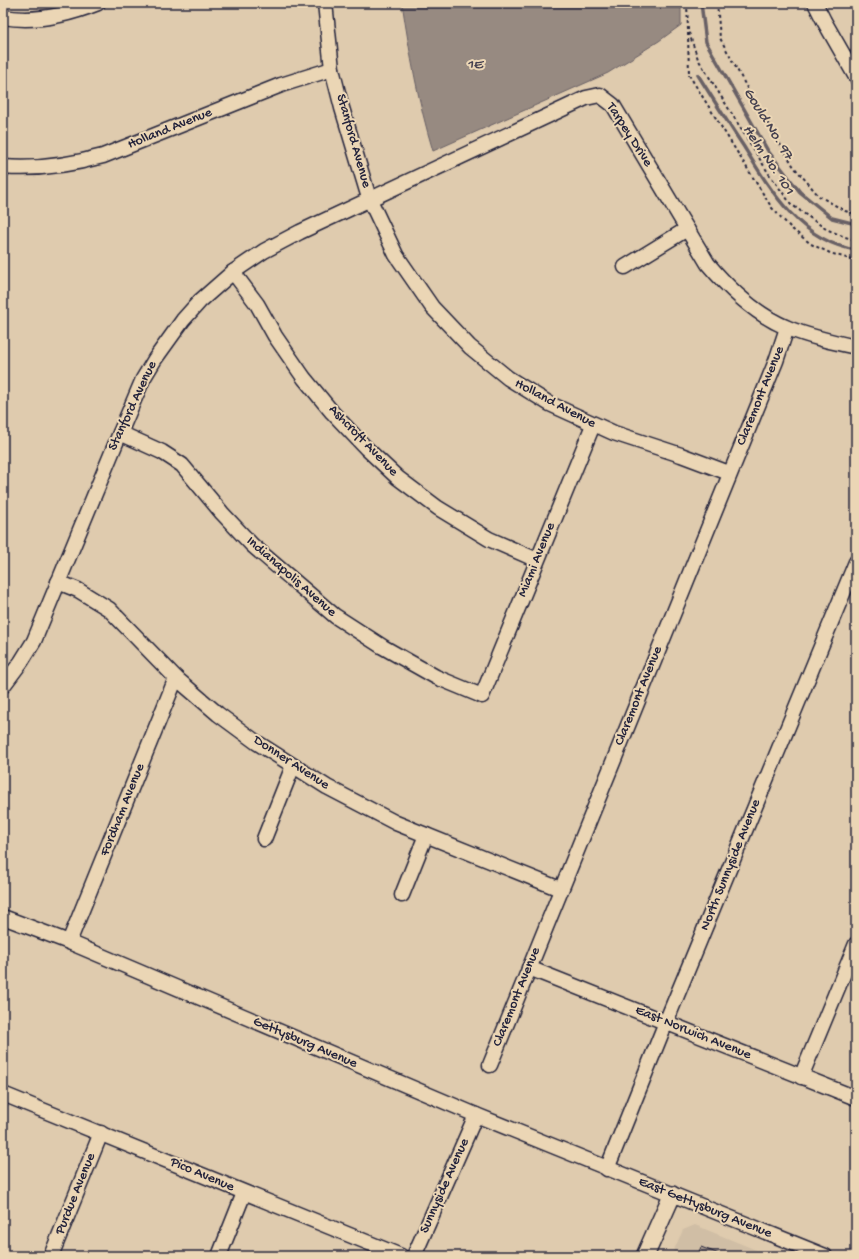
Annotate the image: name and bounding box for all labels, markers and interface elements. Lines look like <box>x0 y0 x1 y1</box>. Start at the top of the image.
water label: 1E <box>467 56 484 74</box>
water label: Gould No. 97 <box>739 85 798 165</box>
street label: Stanford Avenue <box>331 92 375 191</box>
street label: Tarpey Drive <box>601 99 656 171</box>
street label: Holland Avenue <box>125 104 215 154</box>
water label: Helm No. 101 <box>738 122 798 198</box>
street label: Claremont Avenue <box>733 343 789 448</box>
street label: Stanford Avenue <box>105 358 161 453</box>
street label: Holland Avenue <box>512 375 599 433</box>
street label: Ashcroft Avenue <box>324 402 402 481</box>
street label: Miami Avenue <box>514 520 560 600</box>
street label: Indianapolis Avenue <box>242 533 340 621</box>
street label: Claremont Avenue <box>611 643 667 748</box>
street label: Donner Avenue <box>249 732 333 794</box>
street label: Fordham Avenue <box>96 761 150 860</box>
street label: North Sunnyside Avenue <box>697 796 765 933</box>
street label: Claremont Avenue <box>489 944 545 1049</box>
street label: East Norwich Avenue <box>633 1002 754 1064</box>
street label: Gettysburg Avenue <box>250 1013 360 1073</box>
street label: Sunnyside Avenue <box>416 1135 474 1236</box>
street label: Purdue Avenue <box>52 1150 100 1238</box>
street label: Pico Avenue <box>166 1153 237 1196</box>
street label: East Gettysburg Avenue <box>636 1173 775 1243</box>

